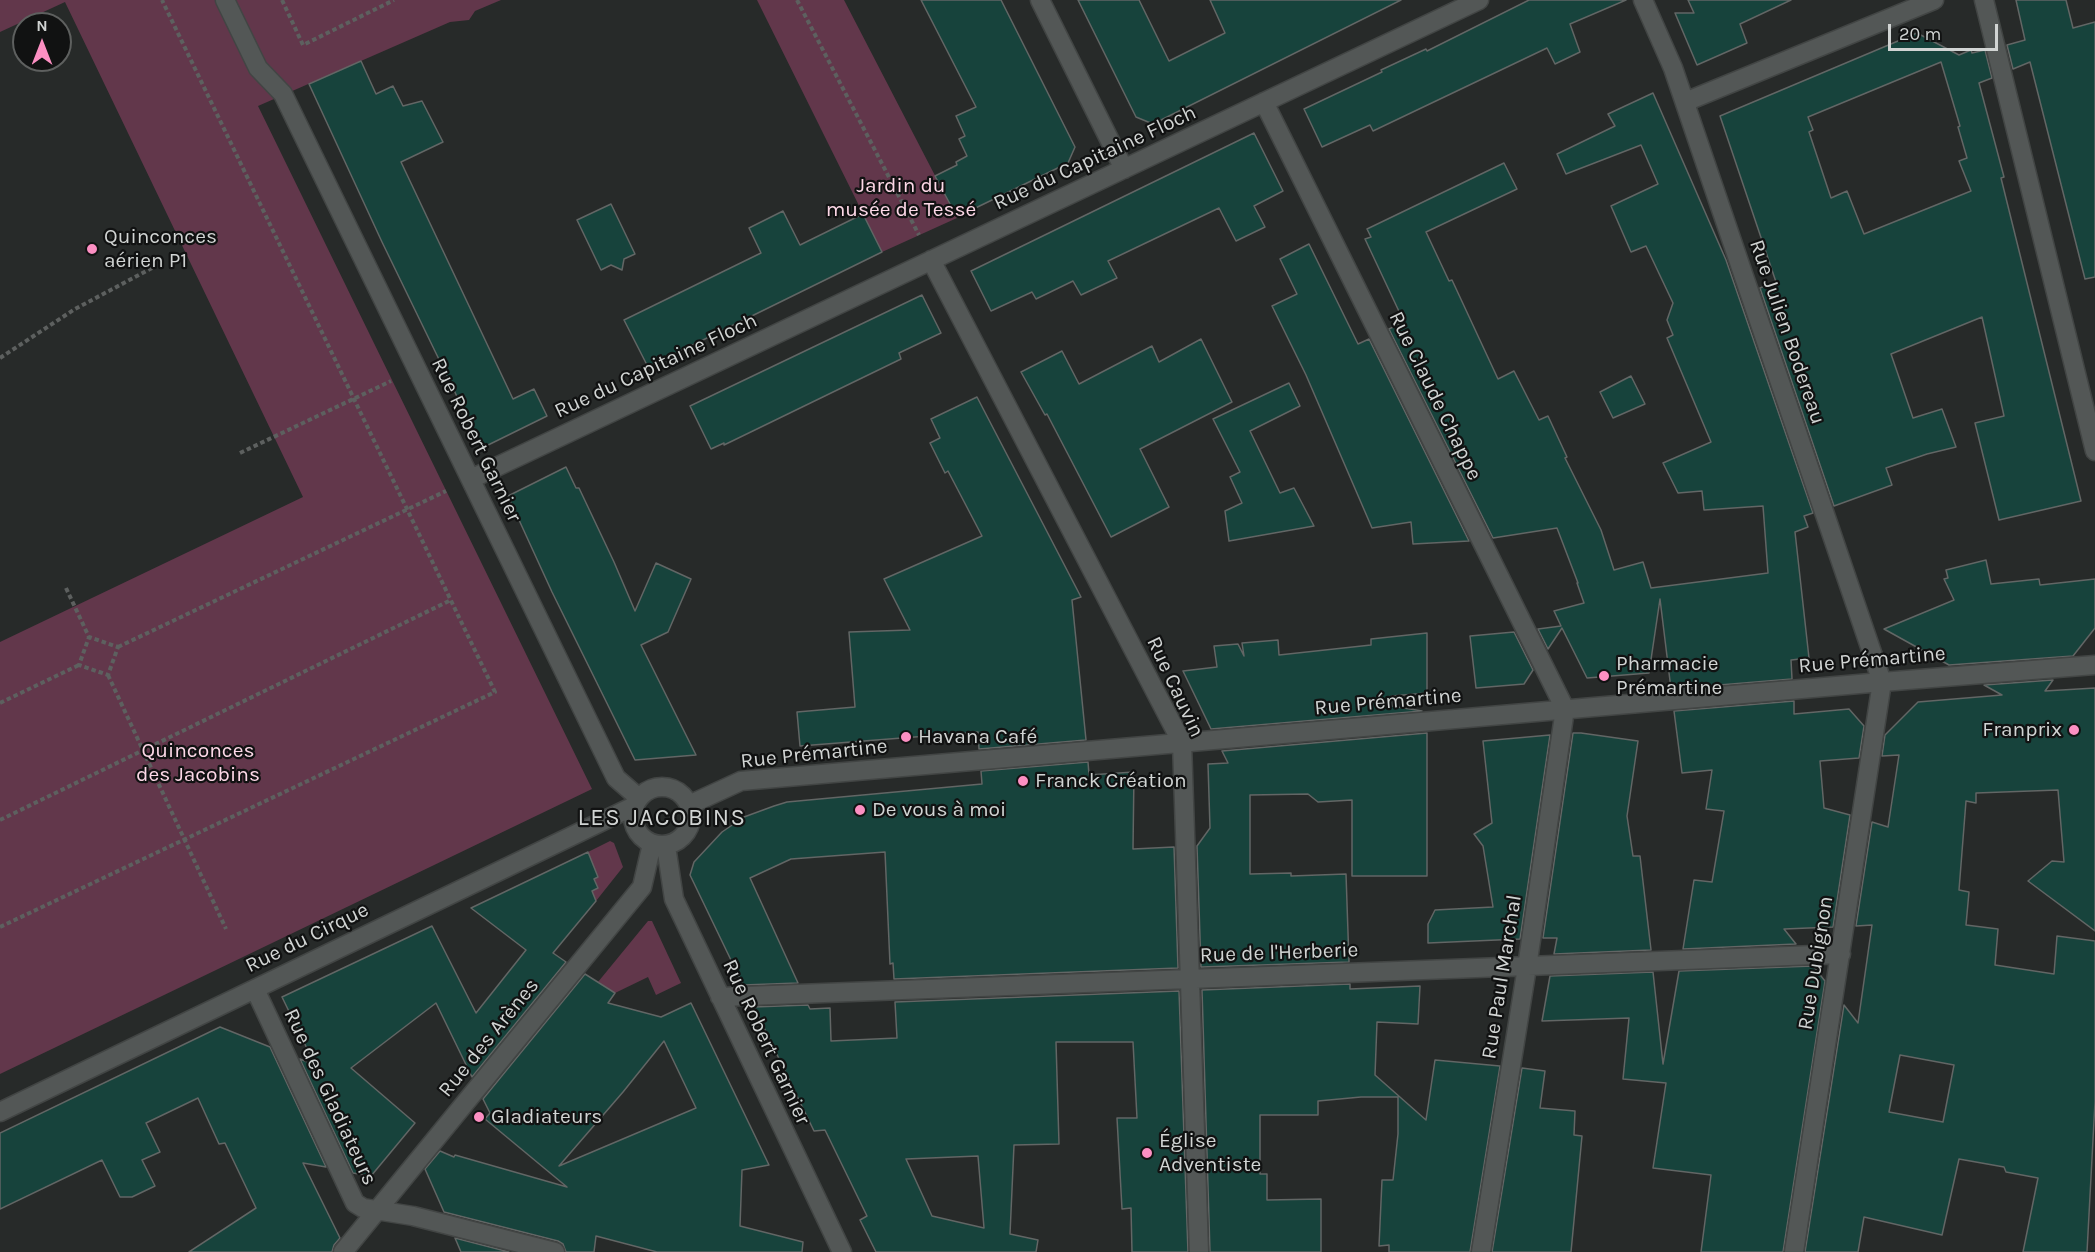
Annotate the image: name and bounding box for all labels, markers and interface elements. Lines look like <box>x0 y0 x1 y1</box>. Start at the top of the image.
north arrow <box>12 12 72 72</box>
scale bar <box>1891 12 2000 50</box>
text: N <box>36 16 48 35</box>
text: 20 m <box>1899 23 1941 45</box>
street label: Rue du Capitaine Floch <box>990 100 1200 216</box>
park label: Jardin du musée de Tessé <box>826 173 976 223</box>
place label: Quinconces aérien P1 <box>104 224 217 274</box>
street label: Rue Julien Bodereau <box>1744 236 1830 428</box>
marker: Quinconces aérien P1 <box>85 242 99 256</box>
street label: Rue Claude Chappe <box>1383 307 1487 485</box>
street label: Rue du Capitaine Floch <box>551 308 761 424</box>
street label: Rue Robert Garnier <box>425 354 527 526</box>
street label: Rue Cauvin <box>1141 633 1209 741</box>
street label: Rue Prémartine <box>1797 641 1947 679</box>
place label: Pharmacie Prémartine <box>1616 651 1722 701</box>
marker: Pharmacie Prémartine <box>1597 669 1611 683</box>
street label: Rue Prémartine <box>1313 683 1463 721</box>
place label: Franprix <box>1982 717 2062 743</box>
marker: Franprix <box>2067 723 2081 737</box>
place label: Havana Café <box>918 724 1037 750</box>
marker: Havana Café <box>899 730 913 744</box>
street label: Rue Prémartine <box>739 734 889 774</box>
park label: Quinconces des Jacobins <box>136 738 260 788</box>
place label: Franck Création <box>1035 768 1187 794</box>
marker: Franck Création <box>1016 774 1030 788</box>
place label: De vous à moi <box>872 797 1006 823</box>
marker: De vous à moi <box>853 803 867 817</box>
district label: LES JACOBINS <box>577 804 747 832</box>
street label: Rue Paul Marchal <box>1477 893 1527 1061</box>
street label: Rue Dubignon <box>1793 894 1839 1032</box>
street label: Rue du Cirque <box>241 897 373 979</box>
street label: Rue de l'Herberie <box>1199 938 1359 968</box>
street label: Rue Robert Garnier <box>717 955 815 1129</box>
street label: Rue des Arènes <box>433 974 545 1102</box>
street label: Rue des Gladiateurs <box>278 1005 382 1189</box>
place label: Gladiateurs <box>491 1104 602 1130</box>
marker: Gladiateurs <box>472 1110 486 1124</box>
place label: Église Adventiste <box>1159 1128 1261 1178</box>
marker: Église Adventiste <box>1140 1146 1154 1160</box>

